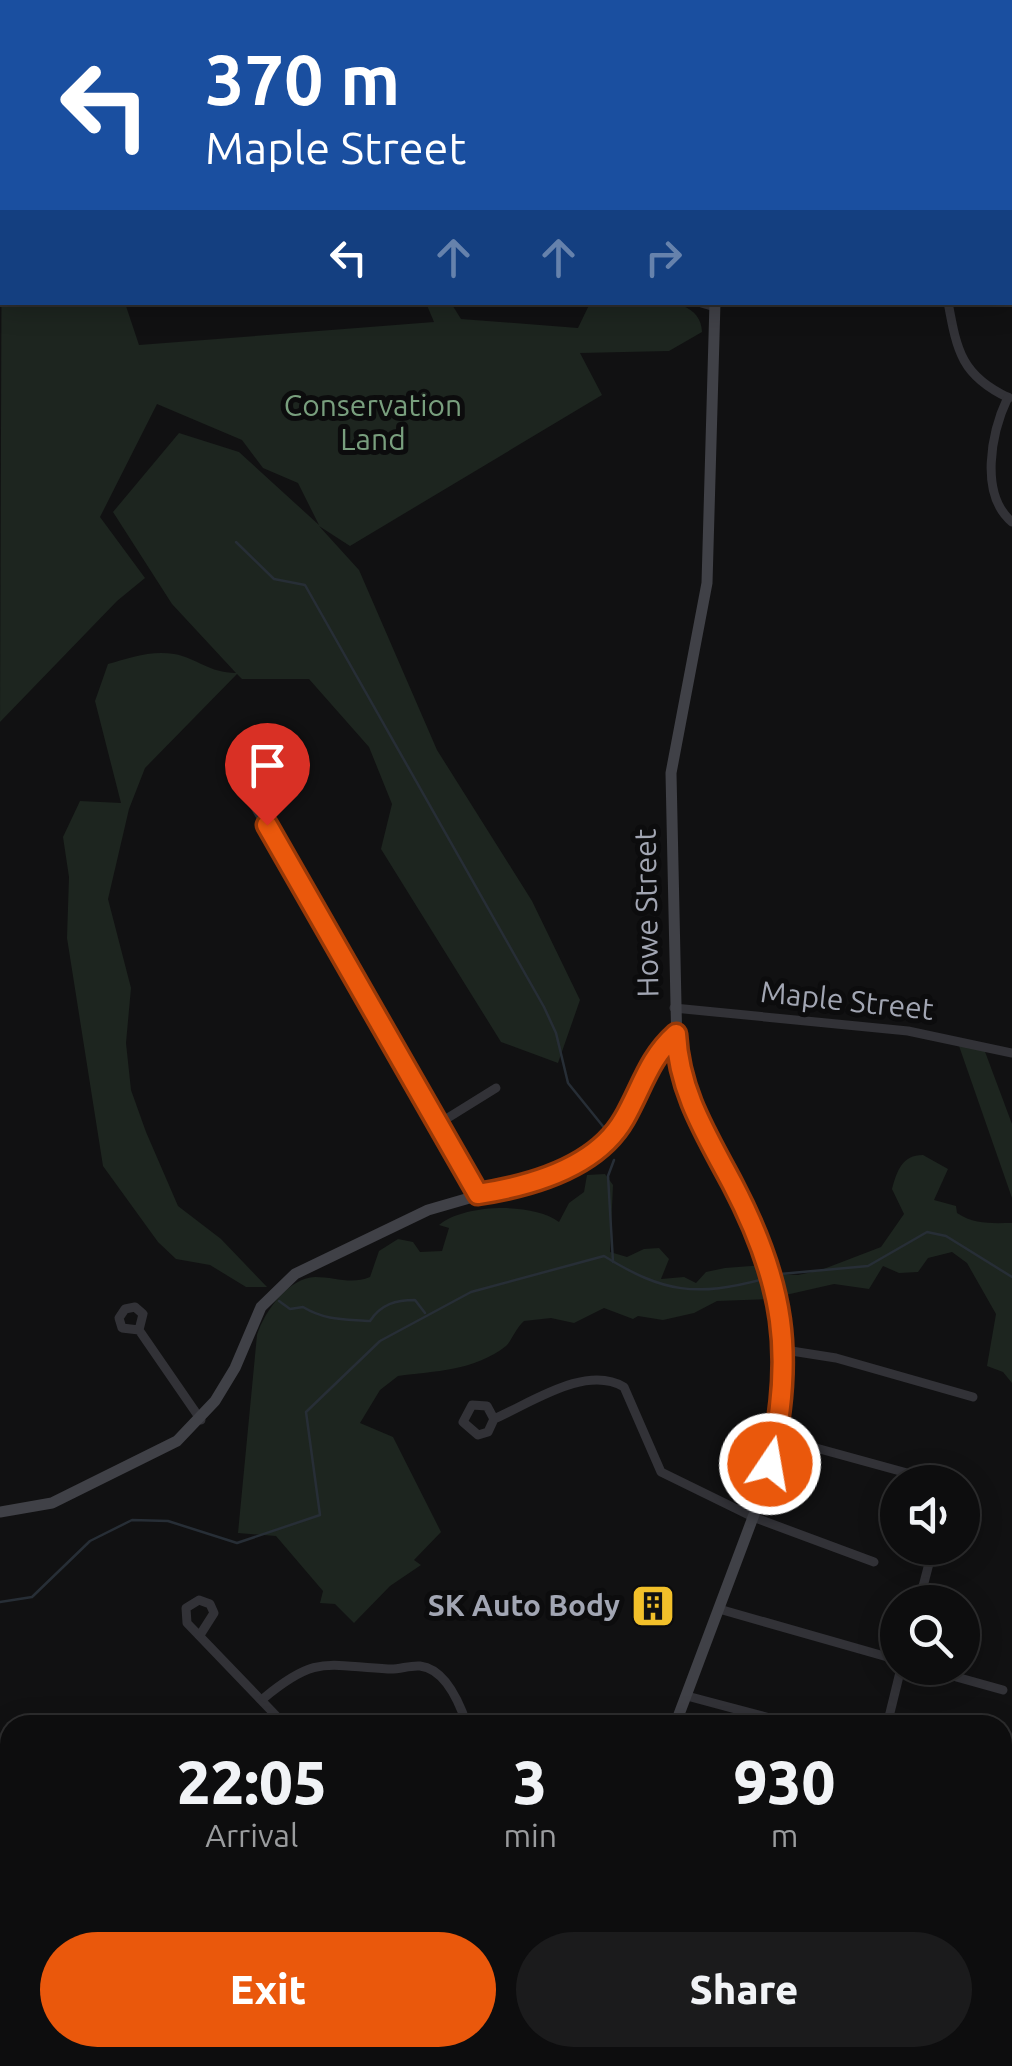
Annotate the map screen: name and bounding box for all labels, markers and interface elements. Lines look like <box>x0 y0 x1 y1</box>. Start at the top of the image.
icon: left <box>40 40 170 170</box>
text: 370 m <box>205 40 400 118</box>
text: Maple Street <box>205 122 466 173</box>
icon: left <box>321 230 376 285</box>
icon: ahead <box>426 230 481 285</box>
icon: ahead <box>531 230 586 285</box>
icon: right <box>636 230 691 285</box>
park label: Conservation Land <box>284 388 462 456</box>
pin <box>225 723 310 826</box>
icon: arrive <box>240 738 295 793</box>
street label: Howe Street <box>628 828 664 998</box>
street label: Maple Street <box>759 974 936 1026</box>
position arrow <box>718 1412 822 1516</box>
map controls <box>880 1465 980 1685</box>
button: sound <box>880 1465 980 1565</box>
building icon: SK Auto Body <box>630 1583 676 1629</box>
button: search <box>880 1585 980 1685</box>
place label: SK Auto Body <box>428 1588 620 1622</box>
text: 22:05 <box>177 1748 327 1815</box>
text: 3 <box>513 1748 547 1815</box>
text: 930 <box>734 1748 835 1815</box>
text: Arrival <box>205 1817 298 1853</box>
text: min <box>503 1817 557 1853</box>
text: m <box>771 1817 798 1853</box>
button: Exit <box>40 1932 496 2047</box>
button: Share <box>516 1932 972 2047</box>

